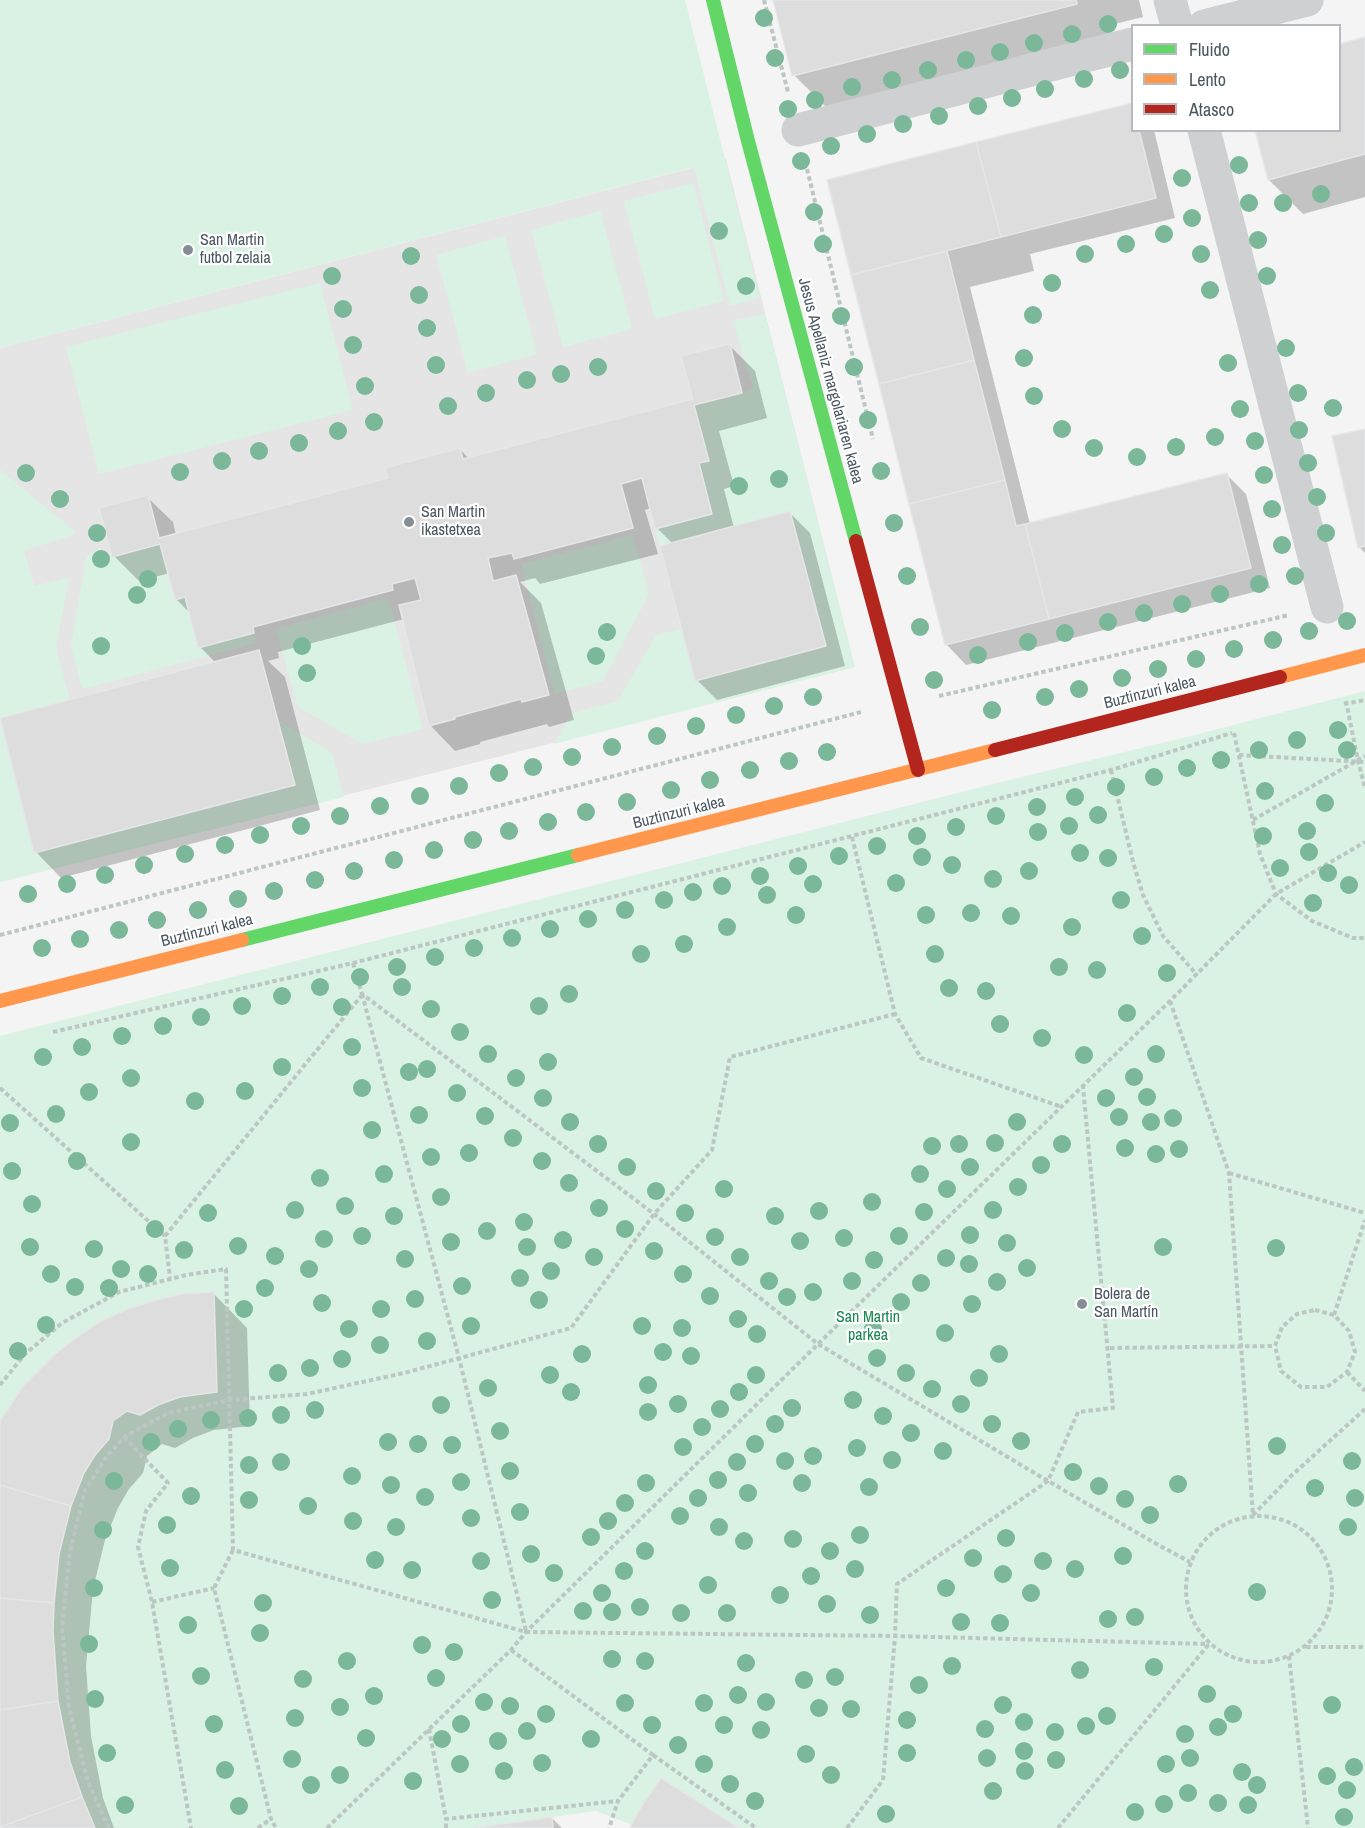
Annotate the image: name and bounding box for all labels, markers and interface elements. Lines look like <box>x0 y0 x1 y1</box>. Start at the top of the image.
legend <box>1131 24 1341 132</box>
text: Fluido <box>1189 37 1230 62</box>
text: Lento <box>1189 67 1226 92</box>
text: Atasco <box>1189 97 1234 122</box>
place label: San Martin futbol zelaia <box>200 231 271 269</box>
marker: San Martin futbol zelaia <box>181 243 195 257</box>
street label: Jesus Apellaniz margolariaren kalea <box>793 276 867 486</box>
place label: San Martin ikastetxea <box>421 503 485 541</box>
marker: San Martin ikastetxea <box>402 515 416 529</box>
street label: Buztinzuri kalea <box>1102 672 1198 714</box>
street label: Buztinzuri kalea <box>631 792 727 834</box>
street label: Buztinzuri kalea <box>159 910 255 952</box>
place label: Bolera de San Martín <box>1094 1285 1158 1323</box>
marker: Bolera de San Martín <box>1075 1297 1089 1311</box>
park label: San Martin parkea <box>836 1308 900 1346</box>

